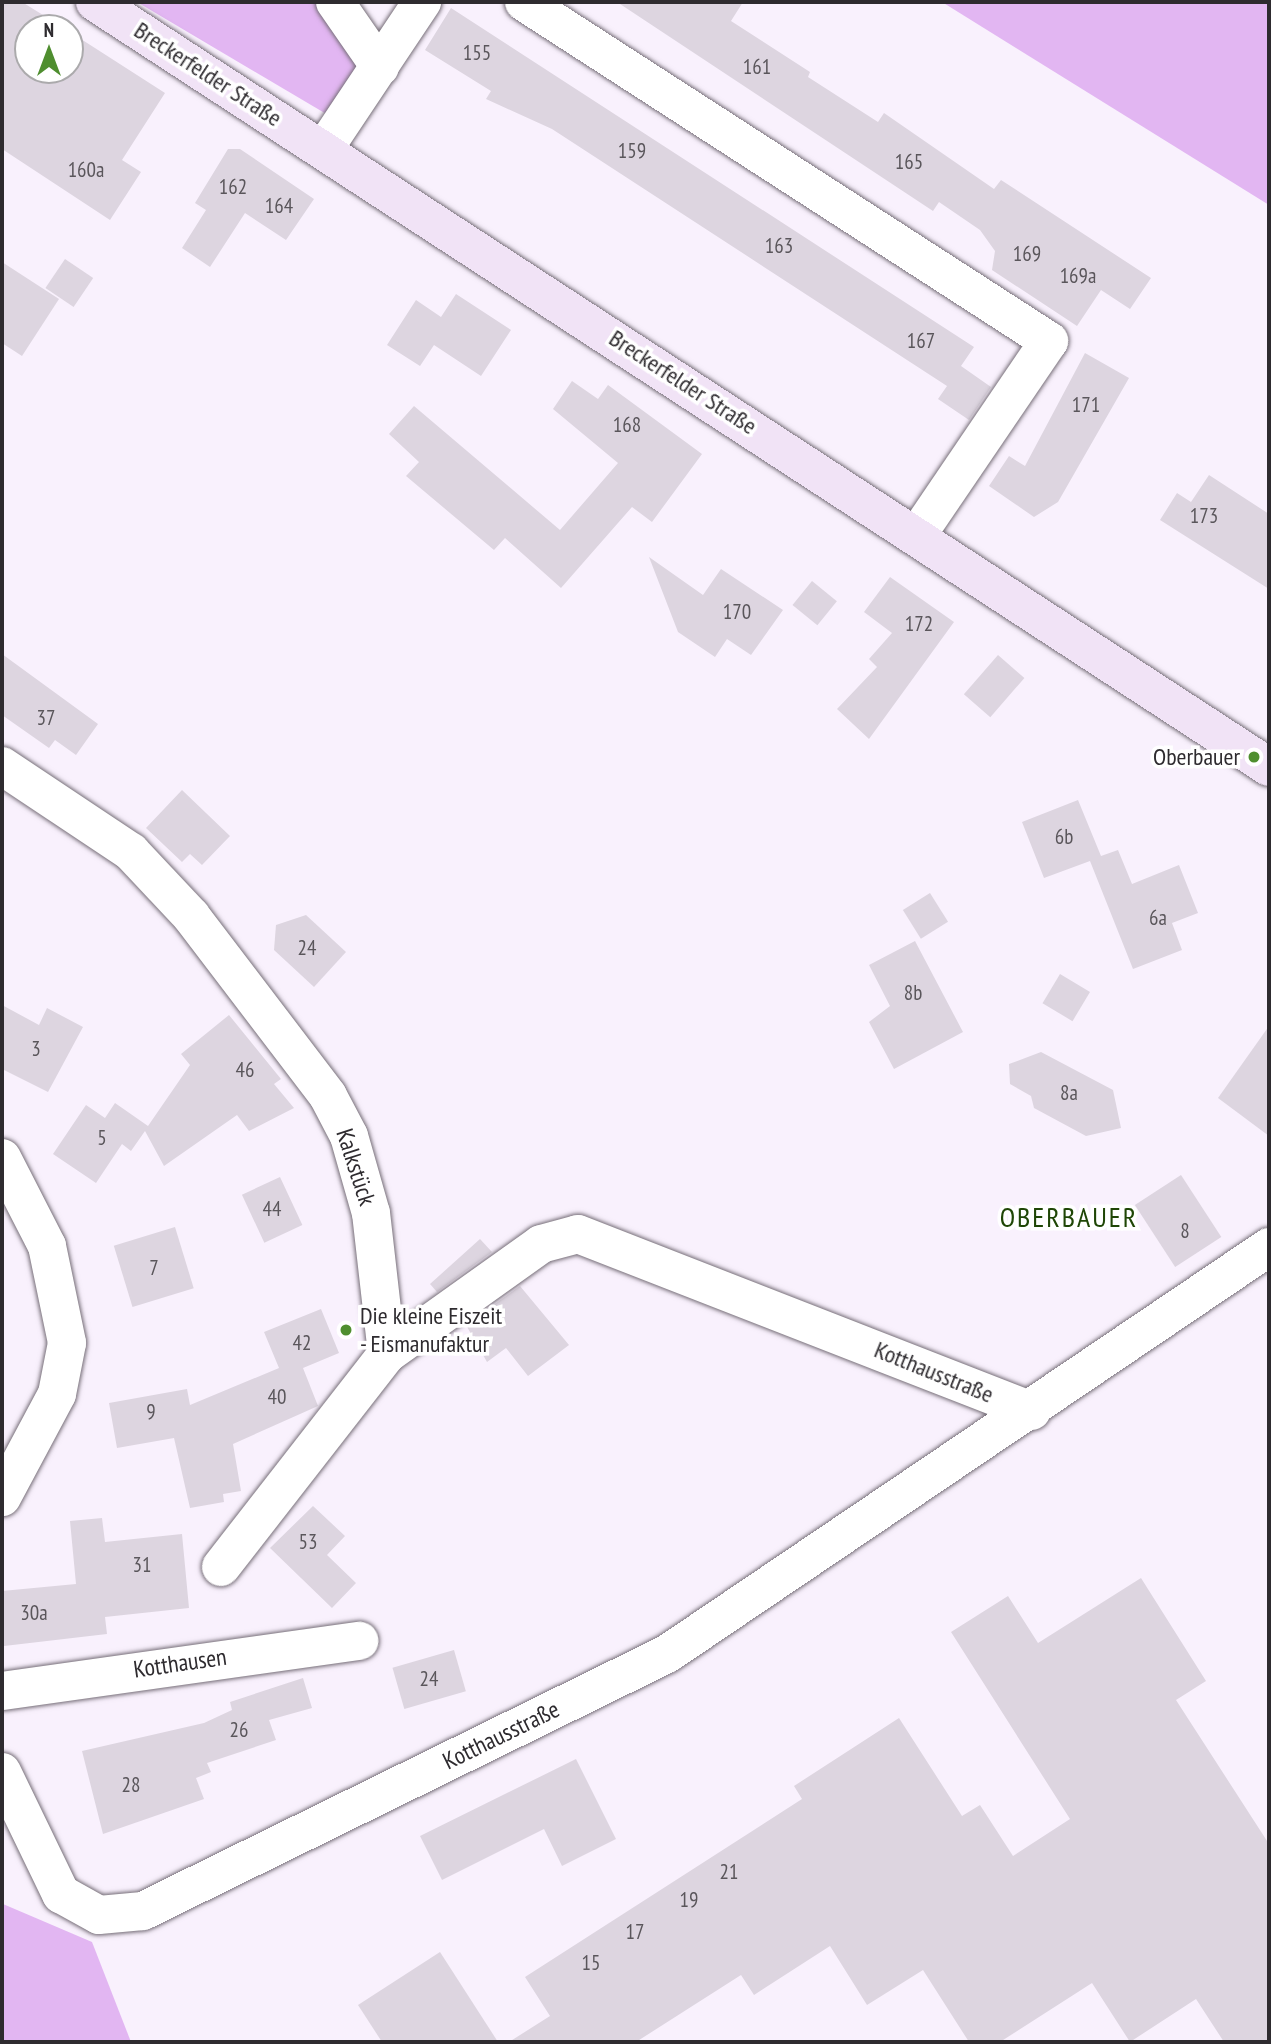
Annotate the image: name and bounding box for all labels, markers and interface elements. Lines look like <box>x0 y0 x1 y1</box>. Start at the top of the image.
north arrow <box>14 14 84 84</box>
street label: Breckerfelder Straße <box>129 16 287 132</box>
text: N <box>44 18 54 42</box>
house number: 155 <box>463 40 491 66</box>
house number: 161 <box>743 54 771 80</box>
house number: 159 <box>618 138 646 164</box>
house number: 165 <box>895 149 923 175</box>
house number: 160a <box>68 157 104 183</box>
house number: 162 <box>219 174 247 200</box>
house number: 164 <box>265 193 293 219</box>
house number: 163 <box>765 233 793 259</box>
house number: 169 <box>1013 241 1041 267</box>
house number: 169a <box>1060 263 1096 289</box>
street label: Breckerfelder Straße <box>604 324 762 440</box>
house number: 167 <box>907 328 935 354</box>
house number: 171 <box>1072 392 1100 418</box>
house number: 168 <box>613 412 641 438</box>
house number: 173 <box>1190 503 1218 529</box>
house number: 170 <box>723 599 751 625</box>
house number: 172 <box>905 611 933 637</box>
house number: 37 <box>37 705 55 731</box>
place label: Oberbauer <box>1153 743 1240 771</box>
marker: Oberbauer <box>1246 749 1262 765</box>
house number: 6b <box>1055 824 1073 850</box>
house number: 6a <box>1149 905 1167 931</box>
house number: 24 <box>298 935 316 961</box>
house number: 8b <box>904 980 922 1006</box>
house number: 3 <box>31 1036 41 1062</box>
house number: 46 <box>236 1057 254 1083</box>
house number: 8a <box>1060 1080 1078 1106</box>
house number: 5 <box>97 1125 107 1151</box>
street label: Kalkstück <box>330 1125 382 1209</box>
house number: 44 <box>263 1196 281 1222</box>
district label: OBERBAUER <box>1001 1200 1137 1234</box>
house number: 8 <box>1180 1218 1190 1244</box>
house number: 7 <box>149 1255 159 1281</box>
place label: Die kleine Eiszeit - Eismanufaktur <box>360 1302 502 1358</box>
marker: Die kleine Eiszeit - Eismanufaktur <box>338 1322 354 1338</box>
house number: 42 <box>293 1330 311 1356</box>
street label: Kotthausstraße <box>870 1335 998 1409</box>
house number: 40 <box>268 1384 286 1410</box>
house number: 9 <box>146 1399 156 1425</box>
house number: 53 <box>299 1529 317 1555</box>
house number: 31 <box>133 1552 151 1578</box>
house number: 30a <box>20 1600 48 1626</box>
street label: Kotthausen <box>132 1642 228 1684</box>
house number: 24 <box>420 1666 438 1692</box>
street label: Kotthausstraße <box>438 1695 564 1775</box>
house number: 26 <box>230 1717 248 1743</box>
house number: 28 <box>122 1772 140 1798</box>
house number: 21 <box>720 1859 738 1885</box>
house number: 19 <box>680 1887 698 1913</box>
house number: 17 <box>626 1919 644 1945</box>
house number: 15 <box>582 1950 600 1976</box>

